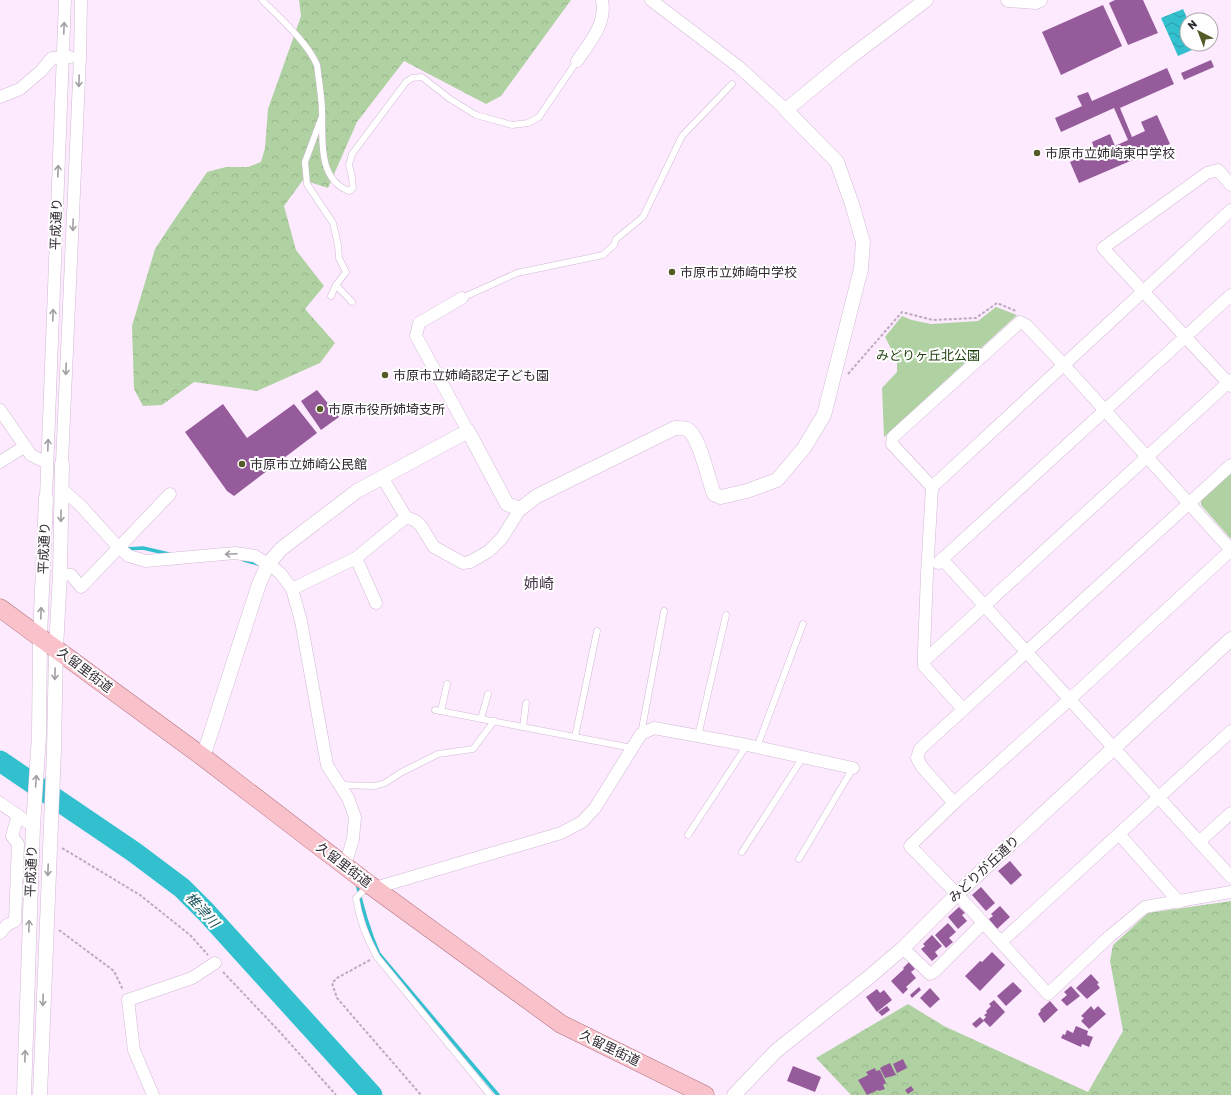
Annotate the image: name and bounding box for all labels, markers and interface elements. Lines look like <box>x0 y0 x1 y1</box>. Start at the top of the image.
north arrow <box>1179 12 1219 52</box>
text: N <box>1185 17 1200 32</box>
one-way arrow <box>60 22 68 35</box>
one-way arrow <box>75 74 82 87</box>
place label: 市原市立姉崎東中学校 <box>1045 146 1175 161</box>
marker: 市原市立姉崎東中学校 <box>1032 148 1042 158</box>
one-way arrow <box>55 165 62 178</box>
street label: 平成通り <box>48 198 64 250</box>
one-way arrow <box>69 218 76 231</box>
place label: 市原市立姉崎中学校 <box>680 265 797 280</box>
marker: 市原市立姉崎中学校 <box>667 267 677 277</box>
one-way arrow <box>49 309 57 322</box>
park label: みどりヶ丘北公園 <box>876 348 980 363</box>
one-way arrow <box>63 362 70 375</box>
place label: 市原市立姉崎認定子ども園 <box>393 368 549 383</box>
marker: 市原市立姉崎認定子ども園 <box>380 370 390 380</box>
place label: 市原市役所姉埼支所 <box>328 402 445 417</box>
marker: 市原市役所姉埼支所 <box>315 404 325 414</box>
one-way arrow <box>44 439 52 452</box>
place label: 市原市立姉崎公民館 <box>250 457 367 472</box>
marker: 市原市立姉崎公民館 <box>237 459 247 469</box>
one-way arrow <box>58 509 65 522</box>
street label: 平成通り <box>36 522 52 574</box>
one-way arrow <box>225 550 238 558</box>
district label: 姉崎 <box>524 575 554 593</box>
one-way arrow <box>38 607 45 620</box>
street label: 久留里街道 <box>55 644 115 696</box>
one-way arrow <box>52 667 59 680</box>
one-way arrow <box>32 775 39 788</box>
street label: みどりが丘通り <box>946 832 1022 906</box>
street label: 久留里街道 <box>314 839 374 891</box>
street label: 平成通り <box>23 845 39 897</box>
one-way arrow <box>44 863 52 876</box>
water label: 椎津川 <box>182 889 224 933</box>
one-way arrow <box>25 920 33 933</box>
one-way arrow <box>40 993 47 1006</box>
street label: 久留里街道 <box>577 1027 643 1069</box>
one-way arrow <box>21 1050 29 1063</box>

